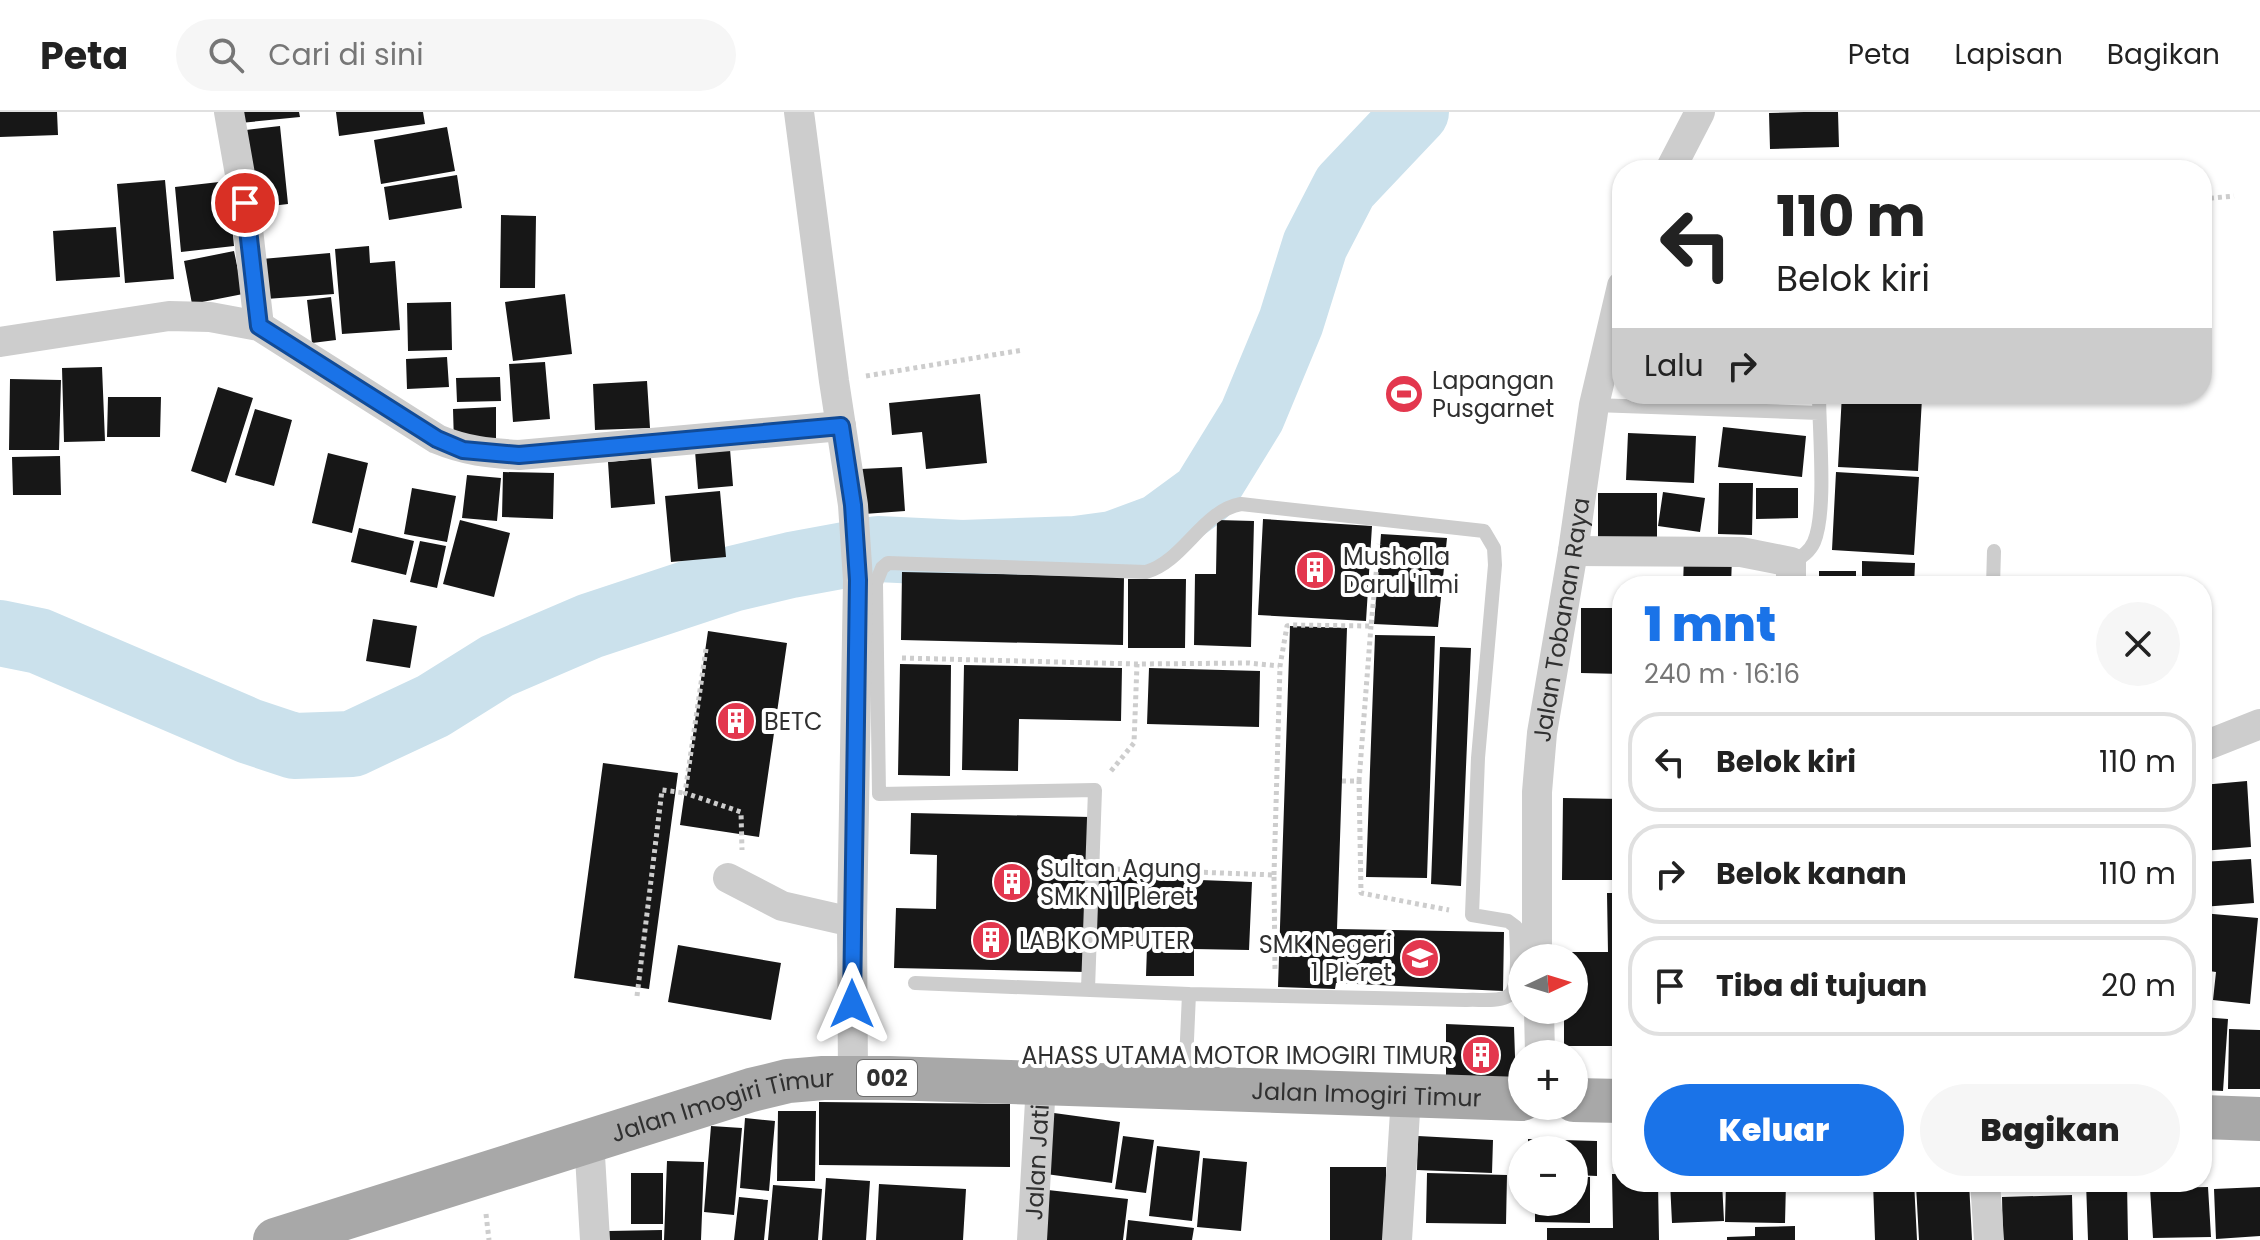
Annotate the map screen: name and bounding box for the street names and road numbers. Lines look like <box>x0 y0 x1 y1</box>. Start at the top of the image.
street label: Jalan Tobanan Raya <box>1525 495 1597 743</box>
road number: 002 <box>857 1060 917 1096</box>
street label: Jalan Imogiri Timur <box>607 1061 834 1150</box>
street label: Jalan Imogiri Timur <box>1251 1074 1482 1114</box>
street label: Jalan Jati <box>1017 1103 1056 1221</box>

